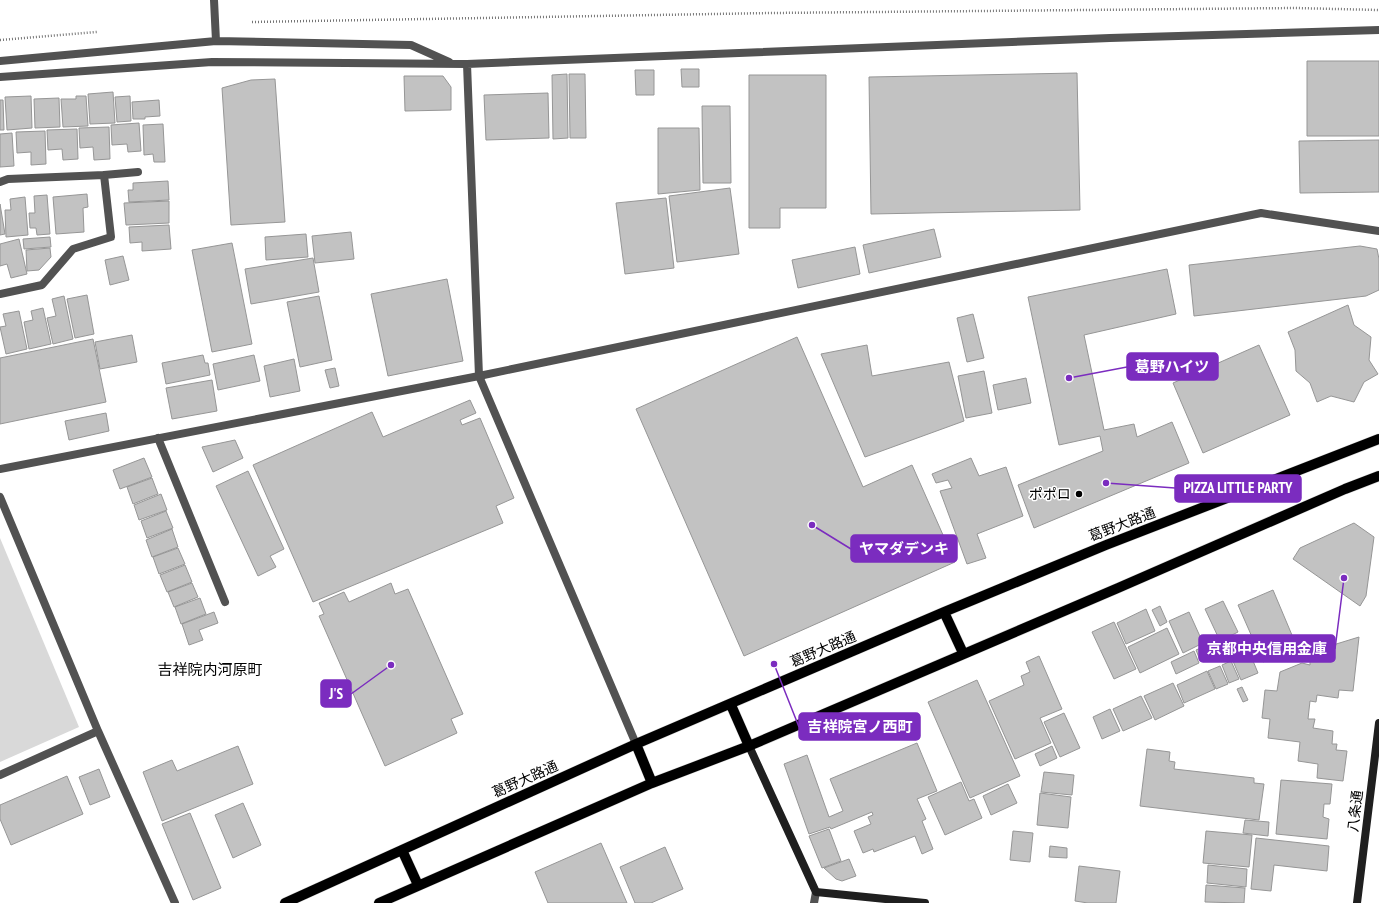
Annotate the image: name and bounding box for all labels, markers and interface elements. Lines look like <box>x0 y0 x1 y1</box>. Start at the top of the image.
callout: 葛野ハイツ <box>1127 353 1218 380</box>
text: 葛野ハイツ <box>1135 357 1209 376</box>
callout: PIZZA LITTLE PARTY <box>1175 475 1301 502</box>
text: PIZZA LITTLE PARTY <box>1183 478 1293 497</box>
place label: ポポロ <box>1029 485 1071 503</box>
marker: ポポロ <box>1074 489 1084 499</box>
street label: 葛野大路通 <box>1086 503 1158 545</box>
callout: ヤマダデンキ <box>851 535 957 562</box>
text: ヤマダデンキ <box>859 539 949 558</box>
street label: 葛野大路通 <box>787 627 859 671</box>
callout: 京都中央信用金庫 <box>1199 635 1335 662</box>
text: 京都中央信用金庫 <box>1207 639 1327 658</box>
district label: 吉祥院内河原町 <box>157 660 263 679</box>
callout: J'S <box>321 680 351 707</box>
text: J'S <box>328 684 343 703</box>
callout: 吉祥院宮ノ西町 <box>799 713 920 740</box>
text: 吉祥院宮ノ西町 <box>807 717 913 736</box>
street label: 葛野大路通 <box>489 757 561 801</box>
street label: 八条通 <box>1344 789 1366 833</box>

